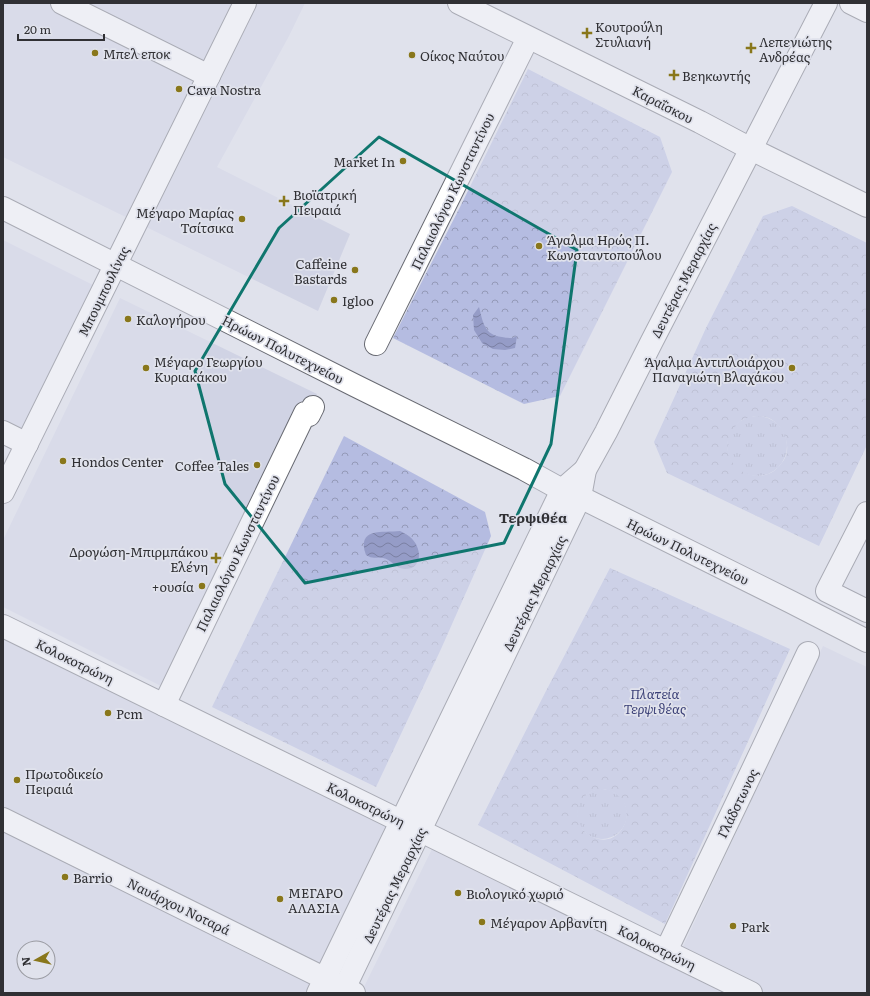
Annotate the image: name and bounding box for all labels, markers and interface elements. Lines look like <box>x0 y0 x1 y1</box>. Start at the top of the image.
scale bar <box>18 16 104 42</box>
place label: Κουτρούλη Στυλιανή <box>595 17 663 51</box>
text: 20 m <box>24 20 51 38</box>
marker: Κουτρούλη Στυλιανή <box>582 28 592 38</box>
place label: Λεπενιώτης Ανδρέας <box>759 32 833 66</box>
marker: Λεπενιώτης Ανδρέας <box>746 43 756 53</box>
place label: Μπελ εποκ <box>103 44 171 63</box>
place label: Οίκος Ναύτου <box>420 46 504 65</box>
marker: Μπελ εποκ <box>90 48 100 58</box>
marker: Οίκος Ναύτου <box>407 50 417 60</box>
place label: Βεηκωντής <box>682 66 751 85</box>
marker: Βεηκωντής <box>669 70 679 80</box>
place label: Cava Nostra <box>187 80 261 99</box>
street label: Καραΐσκου <box>629 80 697 128</box>
marker: Cava Nostra <box>174 84 184 94</box>
street label: Παλαιολόγου Κωνσταντίνου <box>406 109 498 273</box>
place label: Market In <box>333 152 395 171</box>
marker: Market In <box>398 156 408 166</box>
place label: Βιοϊατρική Πειραιά <box>293 185 357 219</box>
marker: Βιοϊατρική Πειραιά <box>278 195 290 207</box>
place label: Μέγαρο Μαρίας Τσίτσικα <box>136 203 235 237</box>
marker: Μέγαρο Μαρίας Τσίτσικα <box>237 214 247 224</box>
street label: Δευτέρας Μεραρχίας <box>646 219 720 341</box>
place label: Άγαλμα Ηρώς Π. Κωνσταντοπούλου <box>547 230 662 264</box>
marker: Άγαλμα Ηρώς Π. Κωνσταντοπούλου <box>534 241 544 251</box>
street label: Μπουμπουλίνας <box>73 242 133 339</box>
place label: Caffeine Bastards <box>294 254 347 288</box>
marker: Caffeine Bastards <box>350 265 360 275</box>
place label: Igloo <box>342 291 374 310</box>
marker: Igloo <box>329 295 339 305</box>
place label: Καλογήρου <box>136 310 206 329</box>
street label: Ηρώων Πολυτεχνείου <box>219 310 347 388</box>
marker: Καλογήρου <box>123 314 133 324</box>
place label: Μέγαρο Γεωργίου Κυριακάκου <box>154 352 262 386</box>
place label: Άγαλμα Αντιπλοιάρχου Παναγιώτη Βλαχάκου <box>645 352 784 386</box>
marker: Μέγαρο Γεωργίου Κυριακάκου <box>141 363 151 373</box>
marker: Άγαλμα Αντιπλοιάρχου Παναγιώτη Βλαχάκου <box>787 363 797 373</box>
place label: Hondos Center <box>71 452 164 471</box>
marker: Hondos Center <box>58 456 68 466</box>
place label: Coffee Tales <box>175 456 249 475</box>
marker: Coffee Tales <box>252 460 262 470</box>
street label: Παλαιολόγου Κωνσταντίνου <box>191 471 283 635</box>
district label: Τερψιθέα <box>499 507 567 527</box>
street label: Ηρώων Πολυτεχνείου <box>624 513 752 589</box>
street label: Δευτέρας Μεραρχίας <box>498 531 571 654</box>
place label: Δρογώση-Μπιρμπάκου Ελένη <box>69 542 208 576</box>
marker: Δρογώση-Μπιρμπάκου Ελένη <box>211 553 221 563</box>
place label: +ουσία <box>152 577 194 596</box>
marker: +ουσία <box>197 581 207 591</box>
street label: Κολοκοτρώνη <box>33 634 117 688</box>
park label: Πλατεία Τερψιθέας <box>624 684 686 718</box>
place label: Pcm <box>116 704 143 723</box>
marker: Pcm <box>103 708 113 718</box>
place label: Πρωτοδικείο Πειραιά <box>25 764 103 798</box>
street label: Γλάδστωνος <box>712 765 762 841</box>
marker: Πρωτοδικείο Πειραιά <box>12 775 22 785</box>
street label: Κολοκοτρώνη <box>324 777 408 831</box>
street label: Δευτέρας Μεραρχίας <box>358 823 431 946</box>
place label: Barrio <box>73 868 113 887</box>
marker: Barrio <box>60 872 70 882</box>
street label: Ναυάρχου Νοταρά <box>124 873 234 939</box>
place label: ΜΕΓΑΡΟ ΑΛΑΣΙΑ <box>288 883 343 917</box>
place label: Βιολογικό χωριό <box>466 884 564 903</box>
marker: Βιολογικό χωριό <box>453 888 463 898</box>
marker: ΜΕΓΑΡΟ ΑΛΑΣΙΑ <box>275 894 285 904</box>
place label: Μέγαρον Αρβανίτη <box>490 913 607 932</box>
marker: Μέγαρον Αρβανίτη <box>477 917 487 927</box>
place label: Park <box>741 917 771 936</box>
street label: Κολοκοτρώνη <box>615 920 699 974</box>
marker: Park <box>728 921 738 931</box>
north arrow <box>16 940 56 980</box>
text: N <box>17 956 34 967</box>

